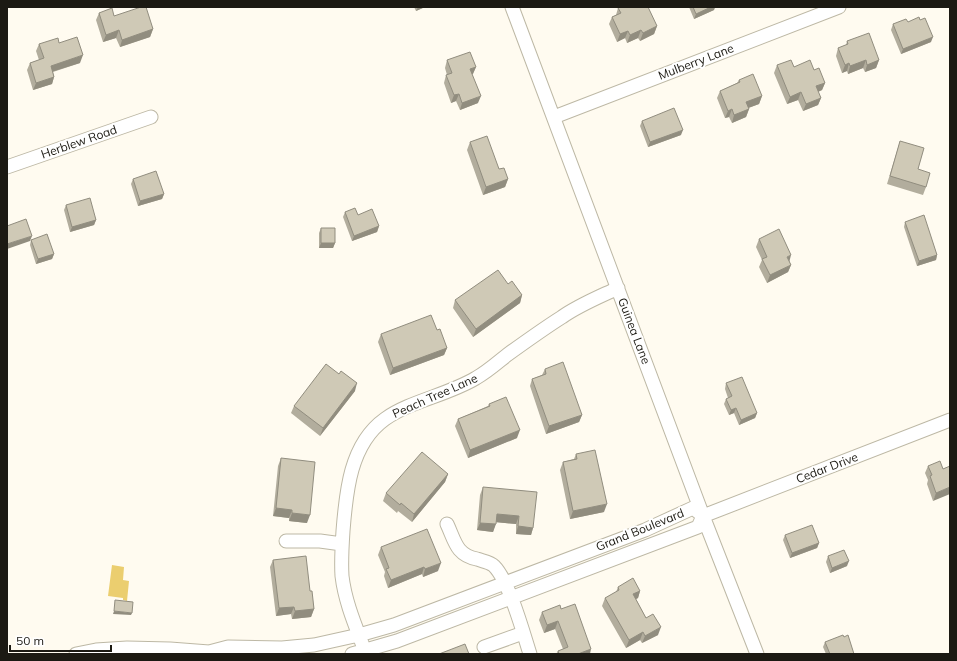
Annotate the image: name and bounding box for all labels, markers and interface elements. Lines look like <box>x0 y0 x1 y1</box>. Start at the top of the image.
street label: Mulberry Lane <box>656 40 736 83</box>
street label: Herblew Road <box>39 121 119 162</box>
street label: Guinea Lane <box>615 296 654 366</box>
street label: Peach Tree Lane <box>390 370 480 421</box>
street label: Cedar Drive <box>794 449 860 486</box>
street label: Grand Boulevard <box>594 505 686 554</box>
scale bar <box>10 627 111 653</box>
text: 50 m <box>16 633 44 648</box>

